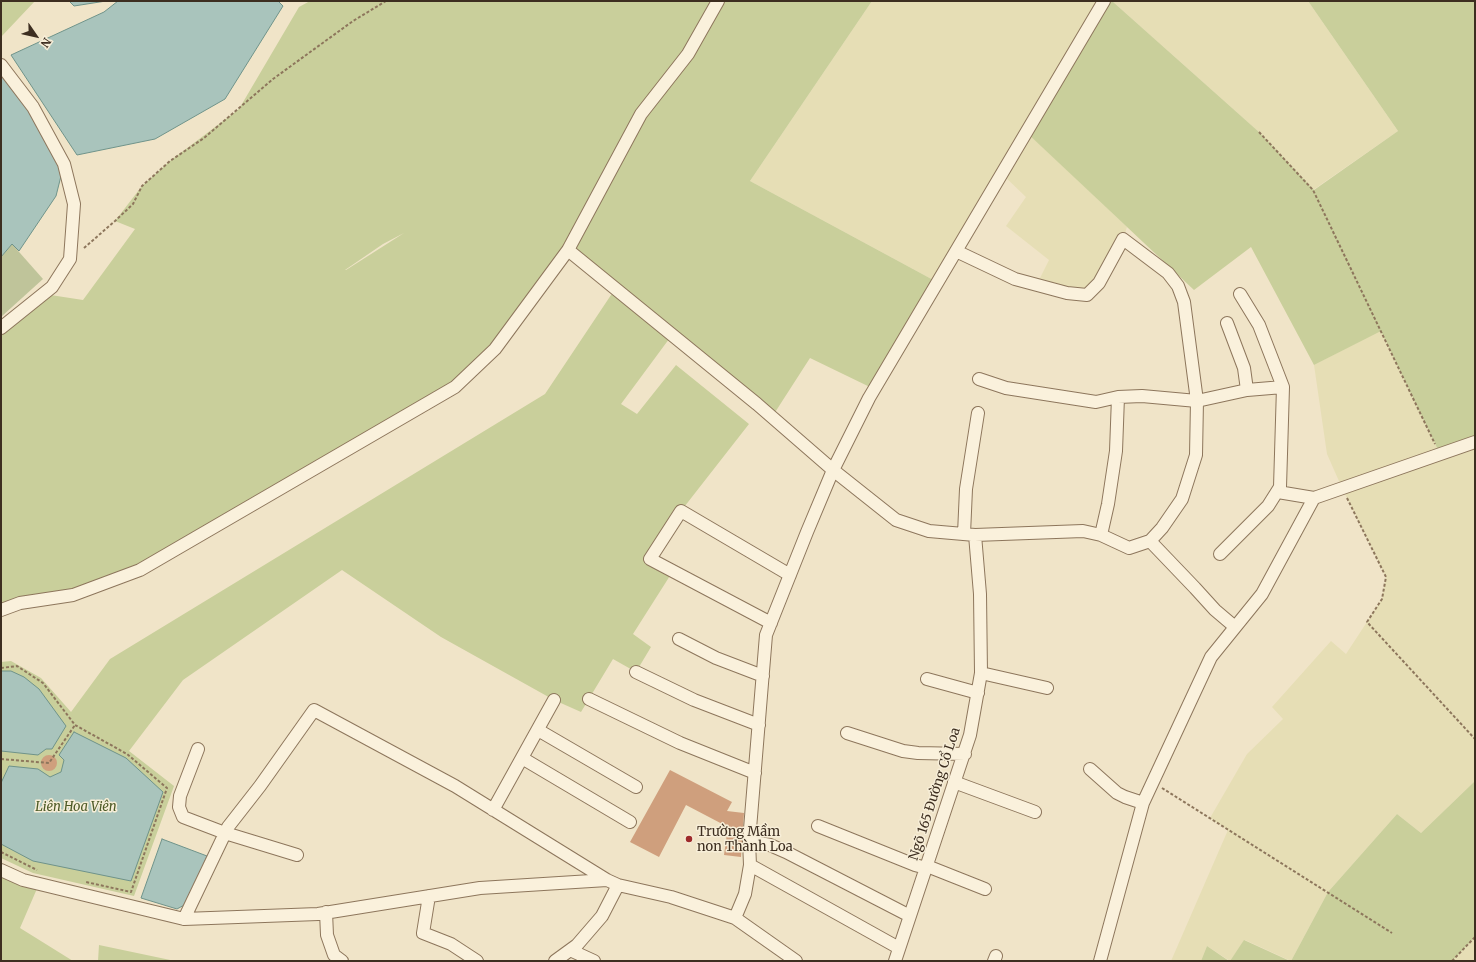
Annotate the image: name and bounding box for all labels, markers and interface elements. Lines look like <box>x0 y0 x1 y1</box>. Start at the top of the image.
north arrow <box>16 16 56 56</box>
text: N <box>38 35 54 50</box>
street label: Ngõ 165 Đường Cổ Loa <box>906 726 964 862</box>
park label: Liên Hoa Viên <box>35 799 117 815</box>
place label: Trường Mầm non Thành Loa <box>697 824 793 855</box>
marker: Trường Mầm non Thành Loa <box>684 834 694 844</box>

